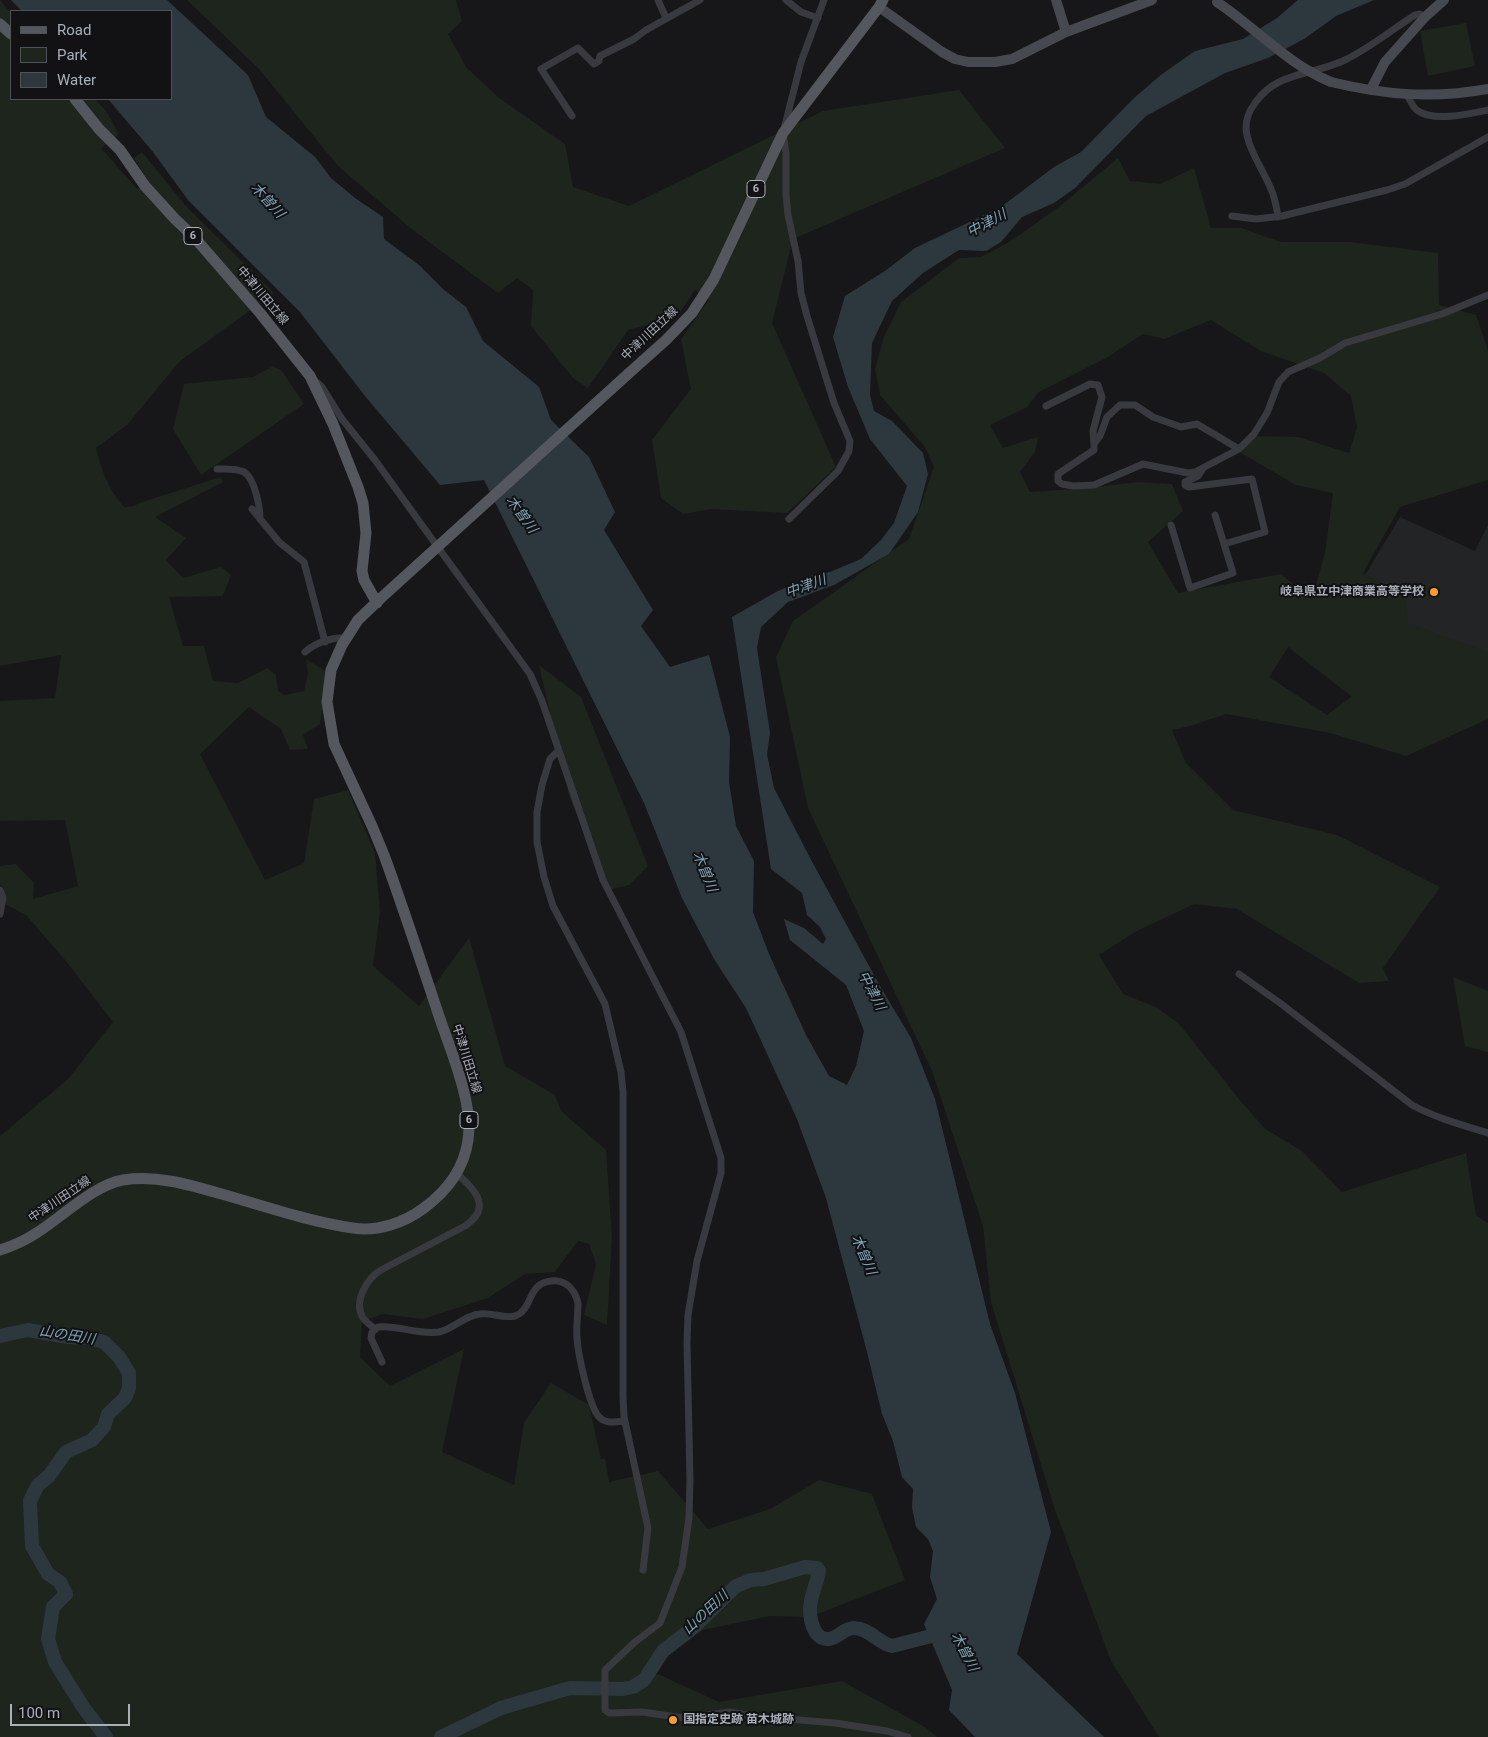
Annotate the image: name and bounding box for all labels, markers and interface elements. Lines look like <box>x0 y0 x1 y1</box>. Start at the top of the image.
legend <box>10 10 172 100</box>
text: Road <box>57 21 91 39</box>
text: Park <box>57 46 87 64</box>
text: Water <box>57 71 96 89</box>
water label: 木曽川 <box>247 180 287 222</box>
road number: 6 <box>747 180 765 198</box>
water label: 中津川 <box>965 207 1009 241</box>
road number: 6 <box>184 228 202 245</box>
street label: 中津川田立線 <box>233 264 291 328</box>
street label: 中津川田立線 <box>619 304 681 364</box>
water label: 木曽川 <box>502 493 540 537</box>
water label: 中津川 <box>783 572 829 602</box>
place label: 岐阜県立中津商業高等学校 <box>1280 585 1424 599</box>
marker: 岐阜県立中津商業高等学校 <box>1428 586 1440 598</box>
water label: 木曽川 <box>688 849 720 895</box>
water label: 中津川 <box>854 968 888 1014</box>
street label: 中津川田立線 <box>449 1022 483 1096</box>
road number: 6 <box>460 1112 478 1128</box>
street label: 中津川田立線 <box>26 1174 94 1226</box>
water label: 木曽川 <box>847 1232 879 1278</box>
water label: 山の田川 <box>38 1323 96 1349</box>
water label: 山の田川 <box>680 1588 732 1638</box>
water label: 木曽川 <box>947 1629 981 1675</box>
scale bar <box>12 1694 132 1726</box>
text: 100 m <box>18 1704 60 1722</box>
place label: 国指定史跡 苗木城跡 <box>683 1713 794 1727</box>
marker: 国指定史跡 苗木城跡 <box>667 1714 679 1726</box>

